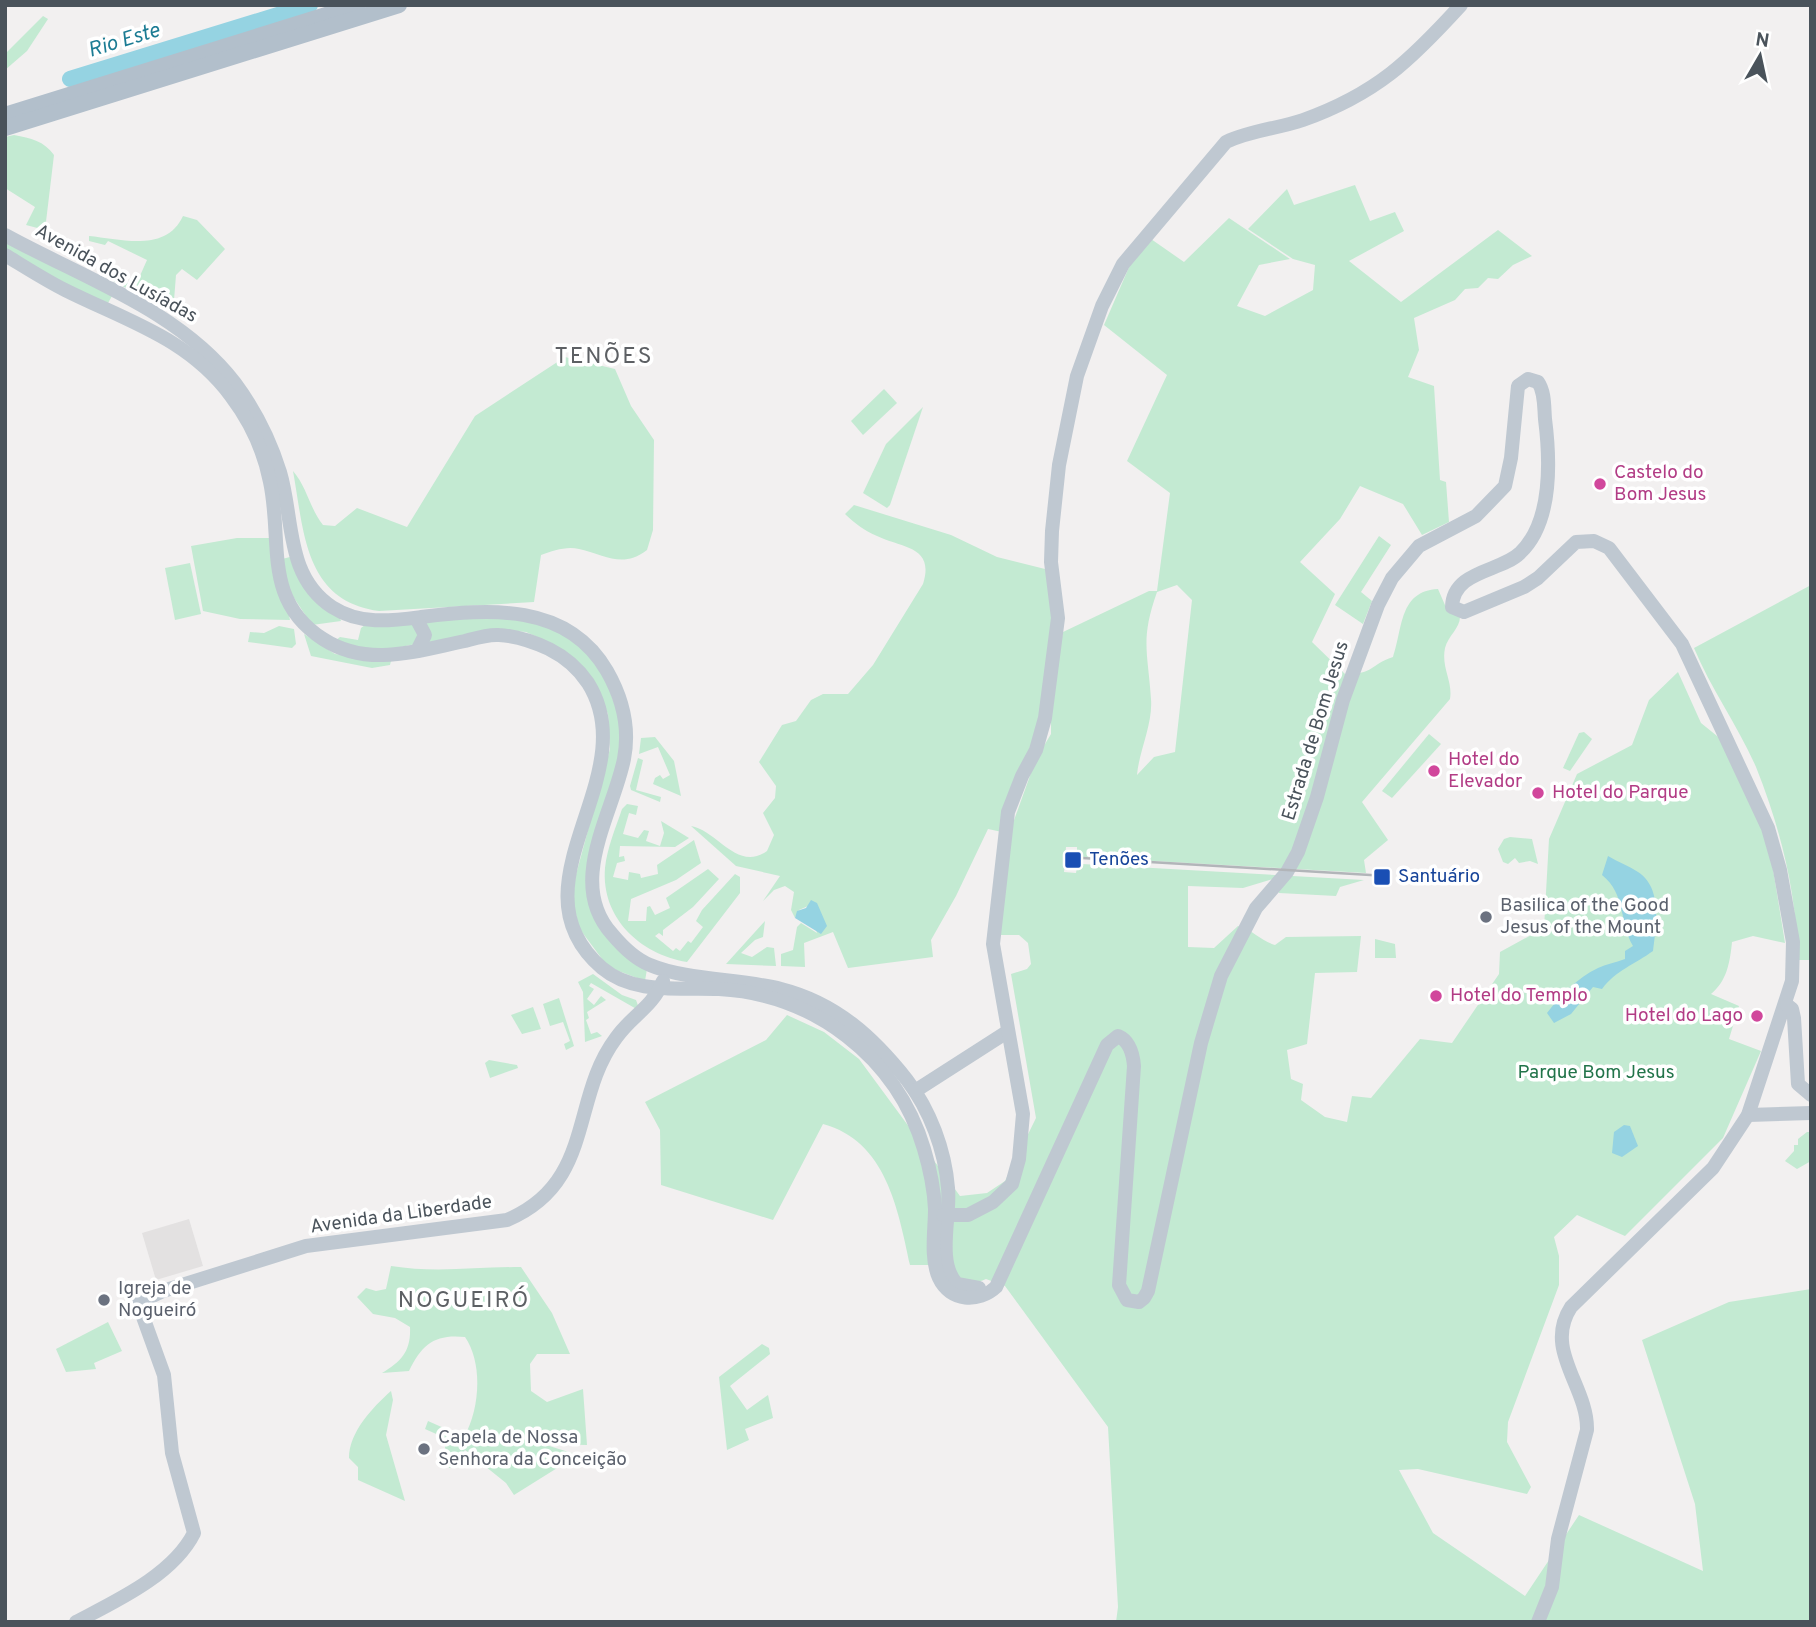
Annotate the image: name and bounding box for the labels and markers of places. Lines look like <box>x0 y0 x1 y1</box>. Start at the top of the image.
place label: Castelo do Bom Jesus <box>1614 461 1706 507</box>
marker: Castelo do Bom Jesus <box>1592 476 1608 492</box>
place label: Hotel do Elevador <box>1448 748 1523 794</box>
marker: Hotel do Elevador <box>1426 763 1442 779</box>
place label: Hotel do Parque <box>1552 781 1688 805</box>
marker: Hotel do Parque <box>1530 785 1546 801</box>
place label: Tenões <box>1089 848 1149 872</box>
marker: Tenões <box>1063 850 1083 870</box>
place label: Santuário <box>1398 865 1480 889</box>
marker: Santuário <box>1372 867 1392 887</box>
place label: Basilica of the Good Jesus of the Mount <box>1500 894 1669 940</box>
marker: Basilica of the Good Jesus of the Mount <box>1478 909 1494 925</box>
place label: Hotel do Templo <box>1450 984 1588 1008</box>
marker: Hotel do Templo <box>1428 988 1444 1004</box>
place label: Hotel do Lago <box>1625 1004 1743 1028</box>
marker: Hotel do Lago <box>1749 1008 1765 1024</box>
place label: Igreja de Nogueiró <box>118 1277 196 1323</box>
marker: Igreja de Nogueiró <box>96 1292 112 1308</box>
place label: Capela de Nossa Senhora da Conceição <box>438 1426 627 1472</box>
marker: Capela de Nossa Senhora da Conceição <box>416 1441 432 1457</box>

